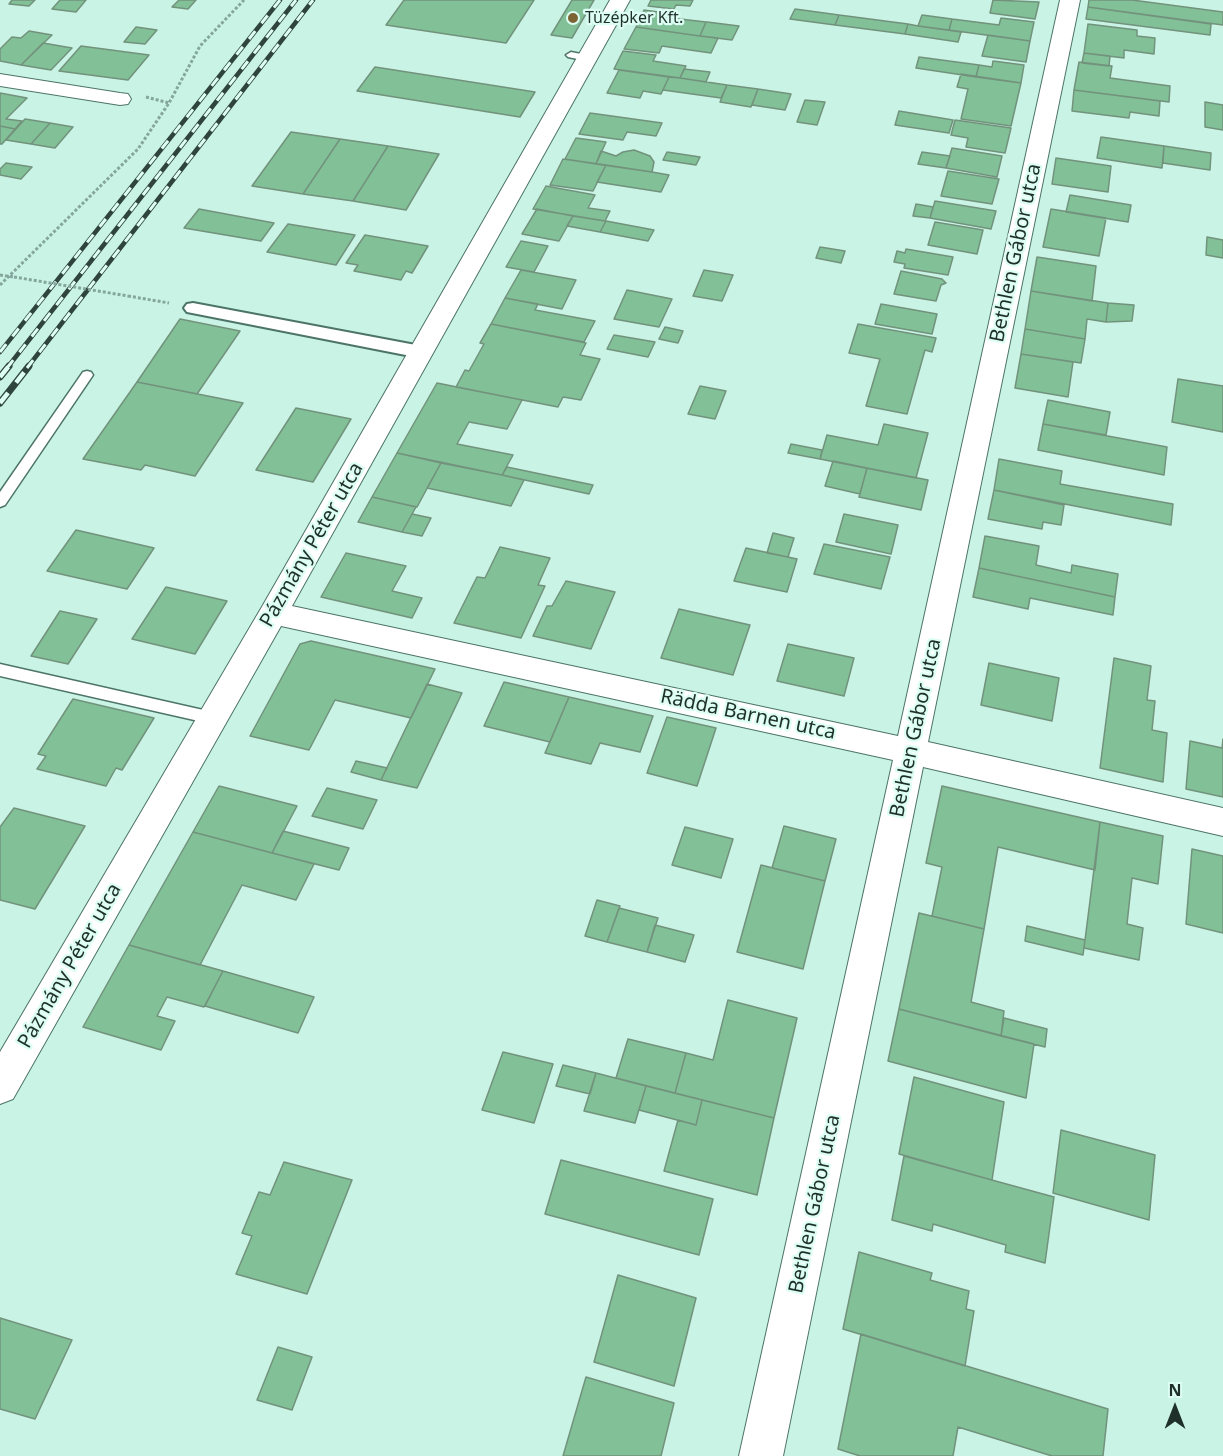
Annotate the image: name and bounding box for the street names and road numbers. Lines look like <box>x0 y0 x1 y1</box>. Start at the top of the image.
street label: Bethlen Gábor utca <box>985 162 1047 344</box>
street label: Pázmány Péter utca <box>255 458 369 632</box>
street label: Bethlen Gábor utca <box>885 637 947 819</box>
street label: Rädda Barnen utca <box>658 685 838 745</box>
street label: Pázmány Péter utca <box>13 879 127 1053</box>
street label: Bethlen Gábor utca <box>784 1113 846 1295</box>

